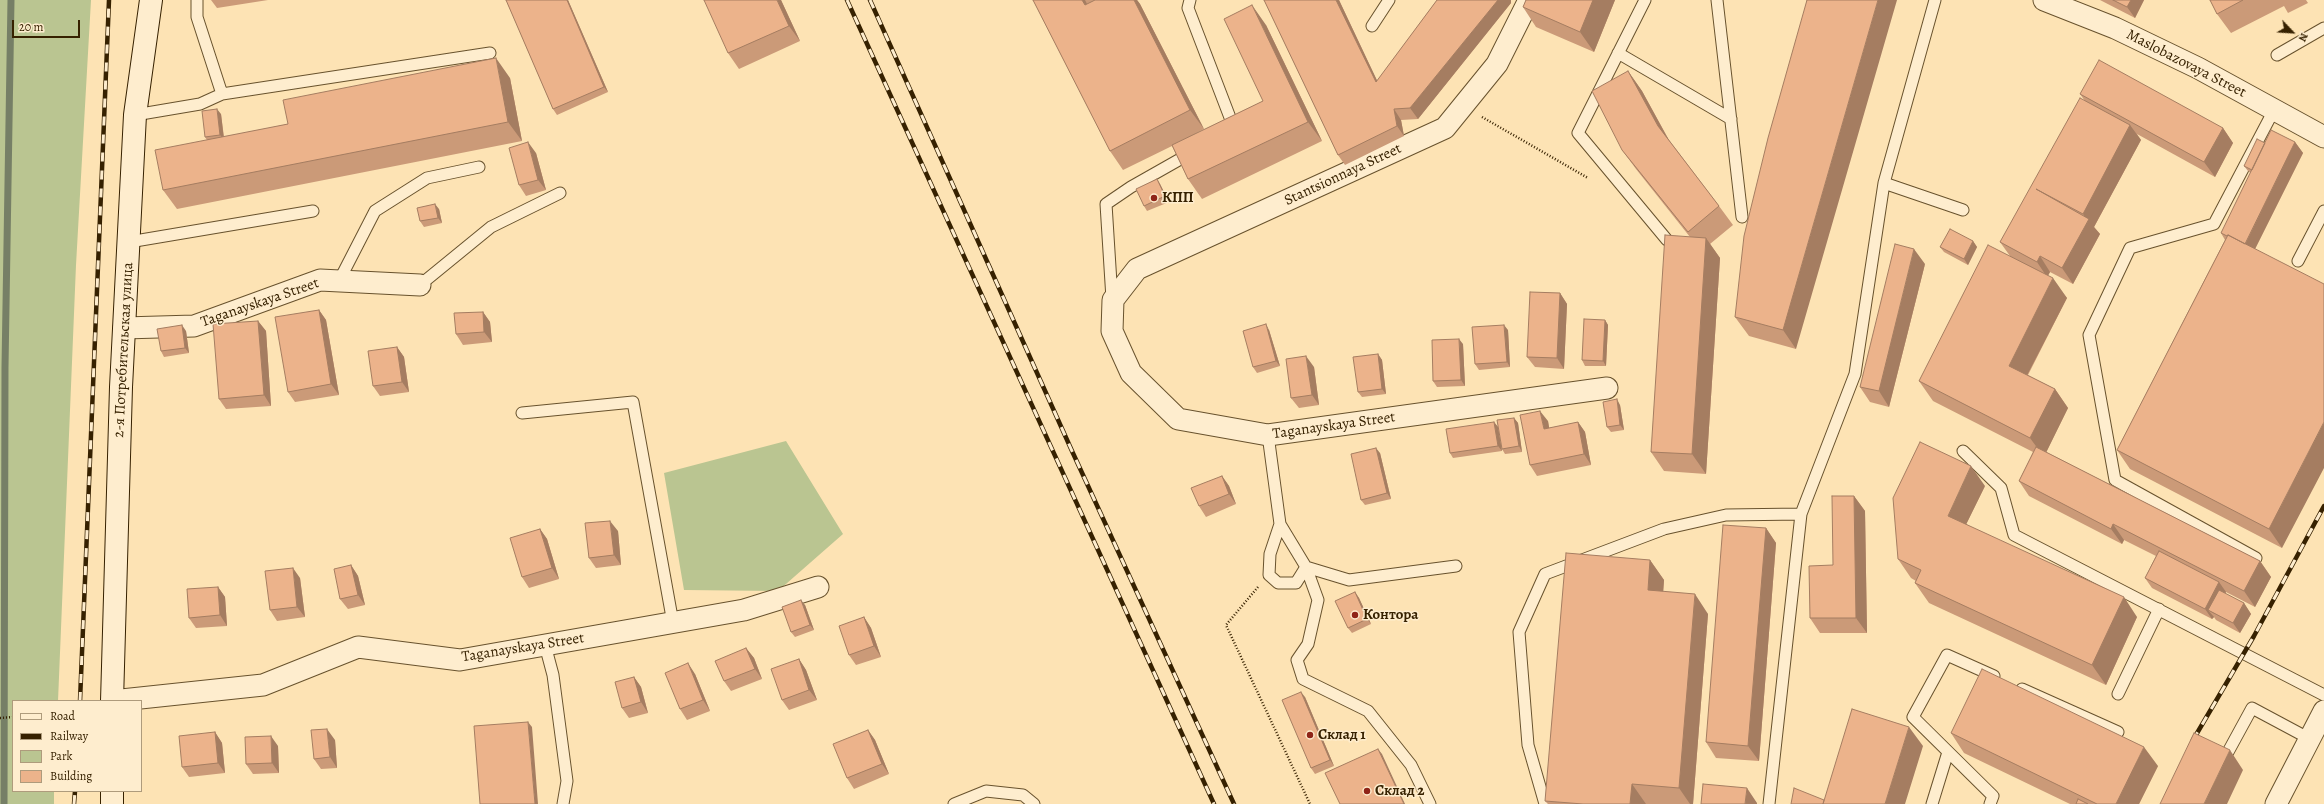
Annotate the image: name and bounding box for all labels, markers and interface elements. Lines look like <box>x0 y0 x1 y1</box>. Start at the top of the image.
scale bar <box>14 12 82 38</box>
north arrow <box>2272 12 2312 52</box>
text: 20 m <box>19 19 43 35</box>
street label: Maslobazovaya Street <box>2123 26 2249 102</box>
text: N <box>2295 30 2312 44</box>
street label: Stantsionnaya Street <box>1282 140 1404 210</box>
place label: КПП <box>1162 189 1194 207</box>
marker: КПП <box>1149 193 1159 203</box>
street label: 2-я Потребительская улица <box>110 262 138 438</box>
street label: Taganayskaya Street <box>199 274 321 332</box>
street label: Taganayskaya Street <box>1272 408 1396 444</box>
place label: Контора <box>1363 606 1418 624</box>
marker: Контора <box>1350 610 1360 620</box>
street label: Taganayskaya Street <box>461 629 585 667</box>
legend <box>12 700 142 792</box>
text: Road <box>50 708 75 724</box>
place label: Склад 1 <box>1318 726 1366 744</box>
text: Railway <box>50 728 88 744</box>
marker: Склад 1 <box>1305 730 1315 740</box>
text: Park <box>50 748 73 764</box>
text: Building <box>50 768 92 784</box>
place label: Склад 2 <box>1375 782 1425 800</box>
marker: Склад 2 <box>1362 786 1372 796</box>

